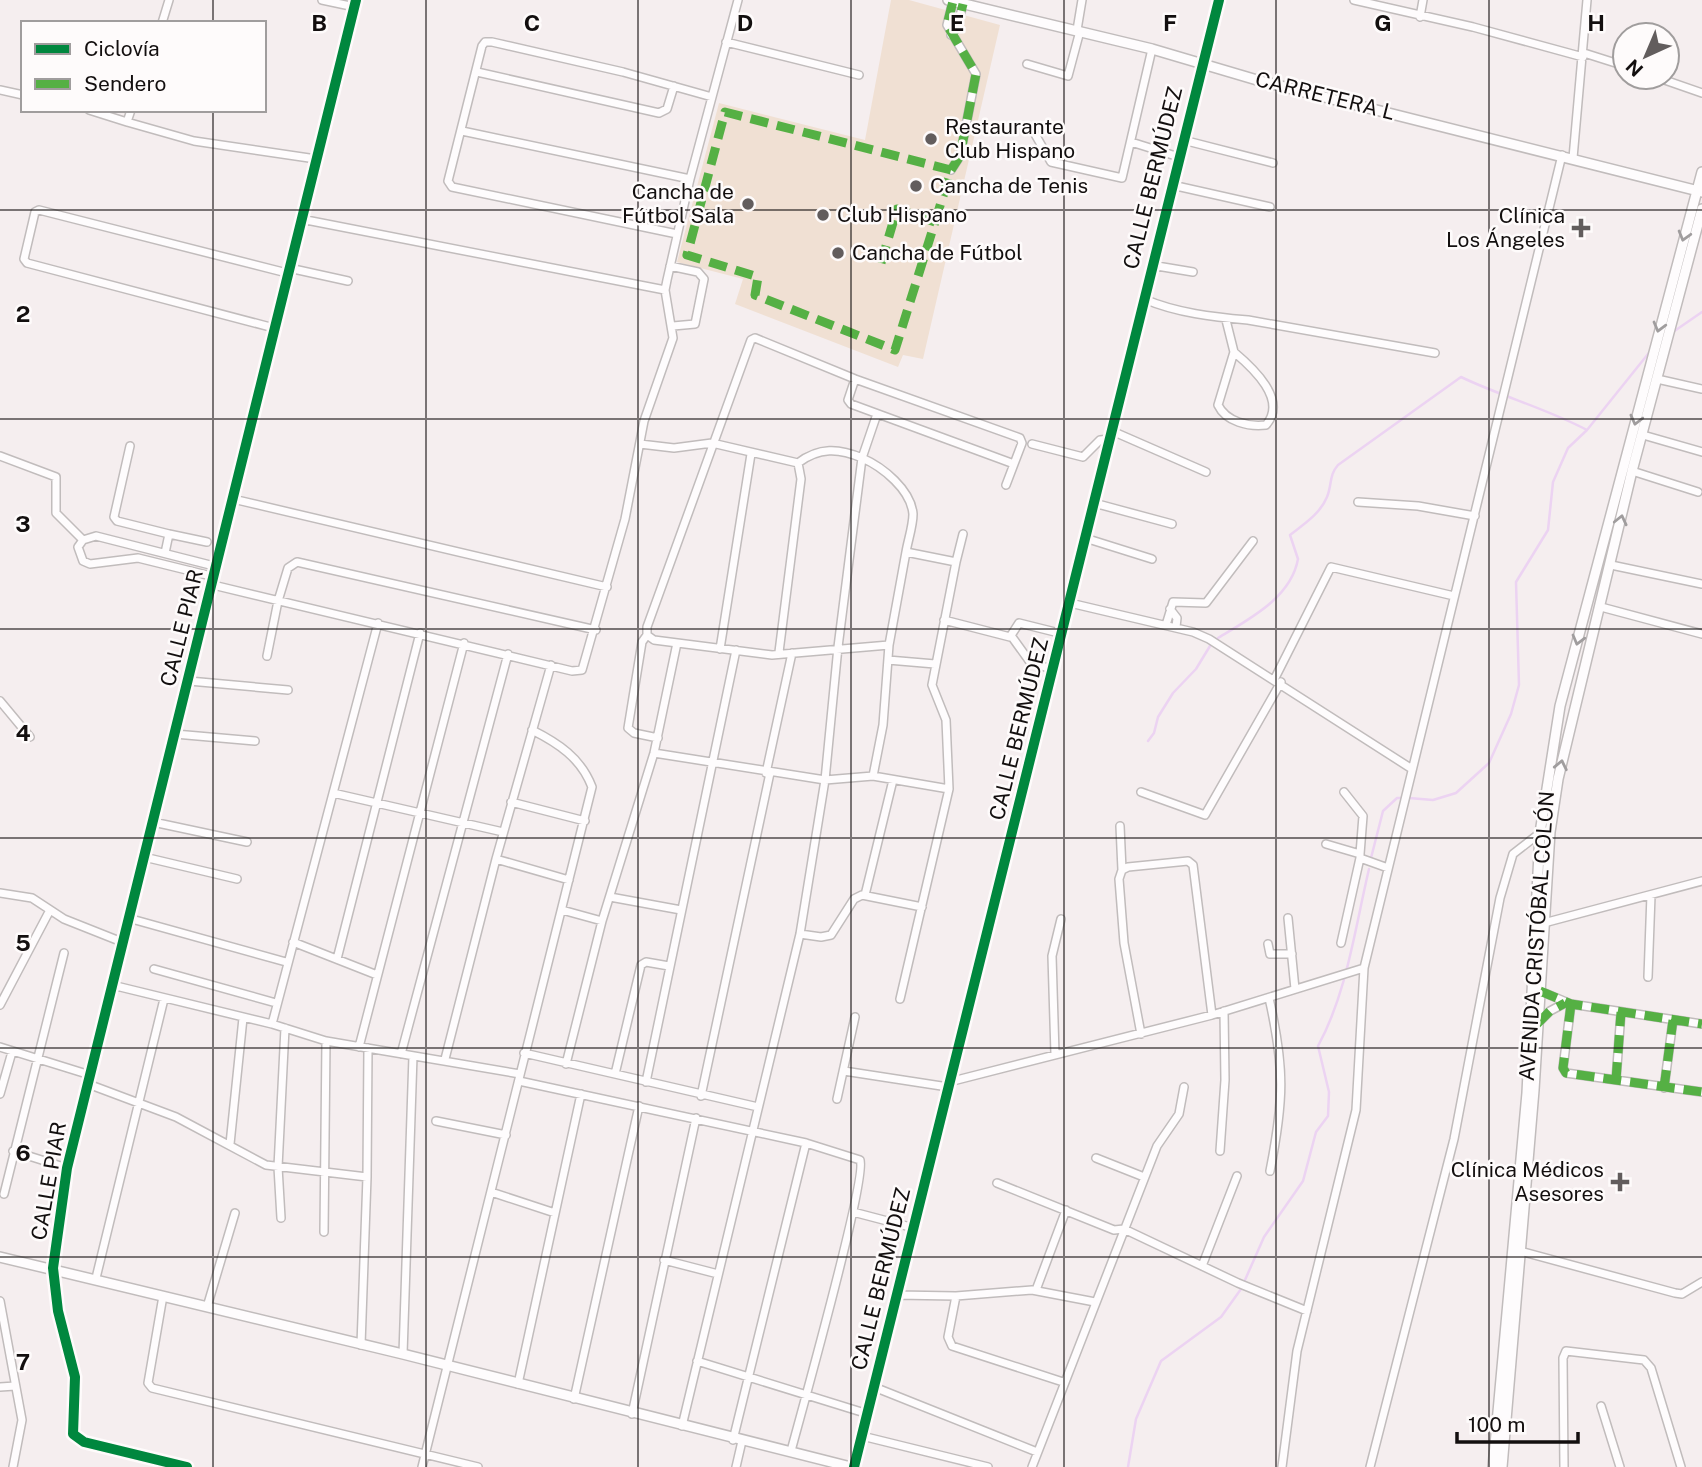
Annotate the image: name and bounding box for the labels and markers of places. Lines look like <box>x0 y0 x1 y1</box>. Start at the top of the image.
place label: Restaurante Club Hispano <box>945 114 1075 163</box>
marker: Restaurante Club Hispano <box>923 131 939 147</box>
place label: Cancha de Tenis <box>930 173 1088 198</box>
marker: Cancha de Tenis <box>908 178 924 194</box>
place label: Cancha de Fútbol Sala <box>622 179 734 228</box>
marker: Cancha de Fútbol Sala <box>740 196 756 212</box>
place label: Club Hispano <box>837 202 967 227</box>
place label: Clínica Los Ángeles <box>1446 203 1565 252</box>
marker: Club Hispano <box>815 207 831 223</box>
marker: Clínica Los Ángeles <box>1571 218 1591 238</box>
place label: Cancha de Fútbol <box>852 240 1023 265</box>
marker: Cancha de Fútbol <box>830 245 846 261</box>
place label: Clínica Médicos Asesores <box>1451 1157 1604 1206</box>
marker: Clínica Médicos Asesores <box>1610 1172 1630 1192</box>

